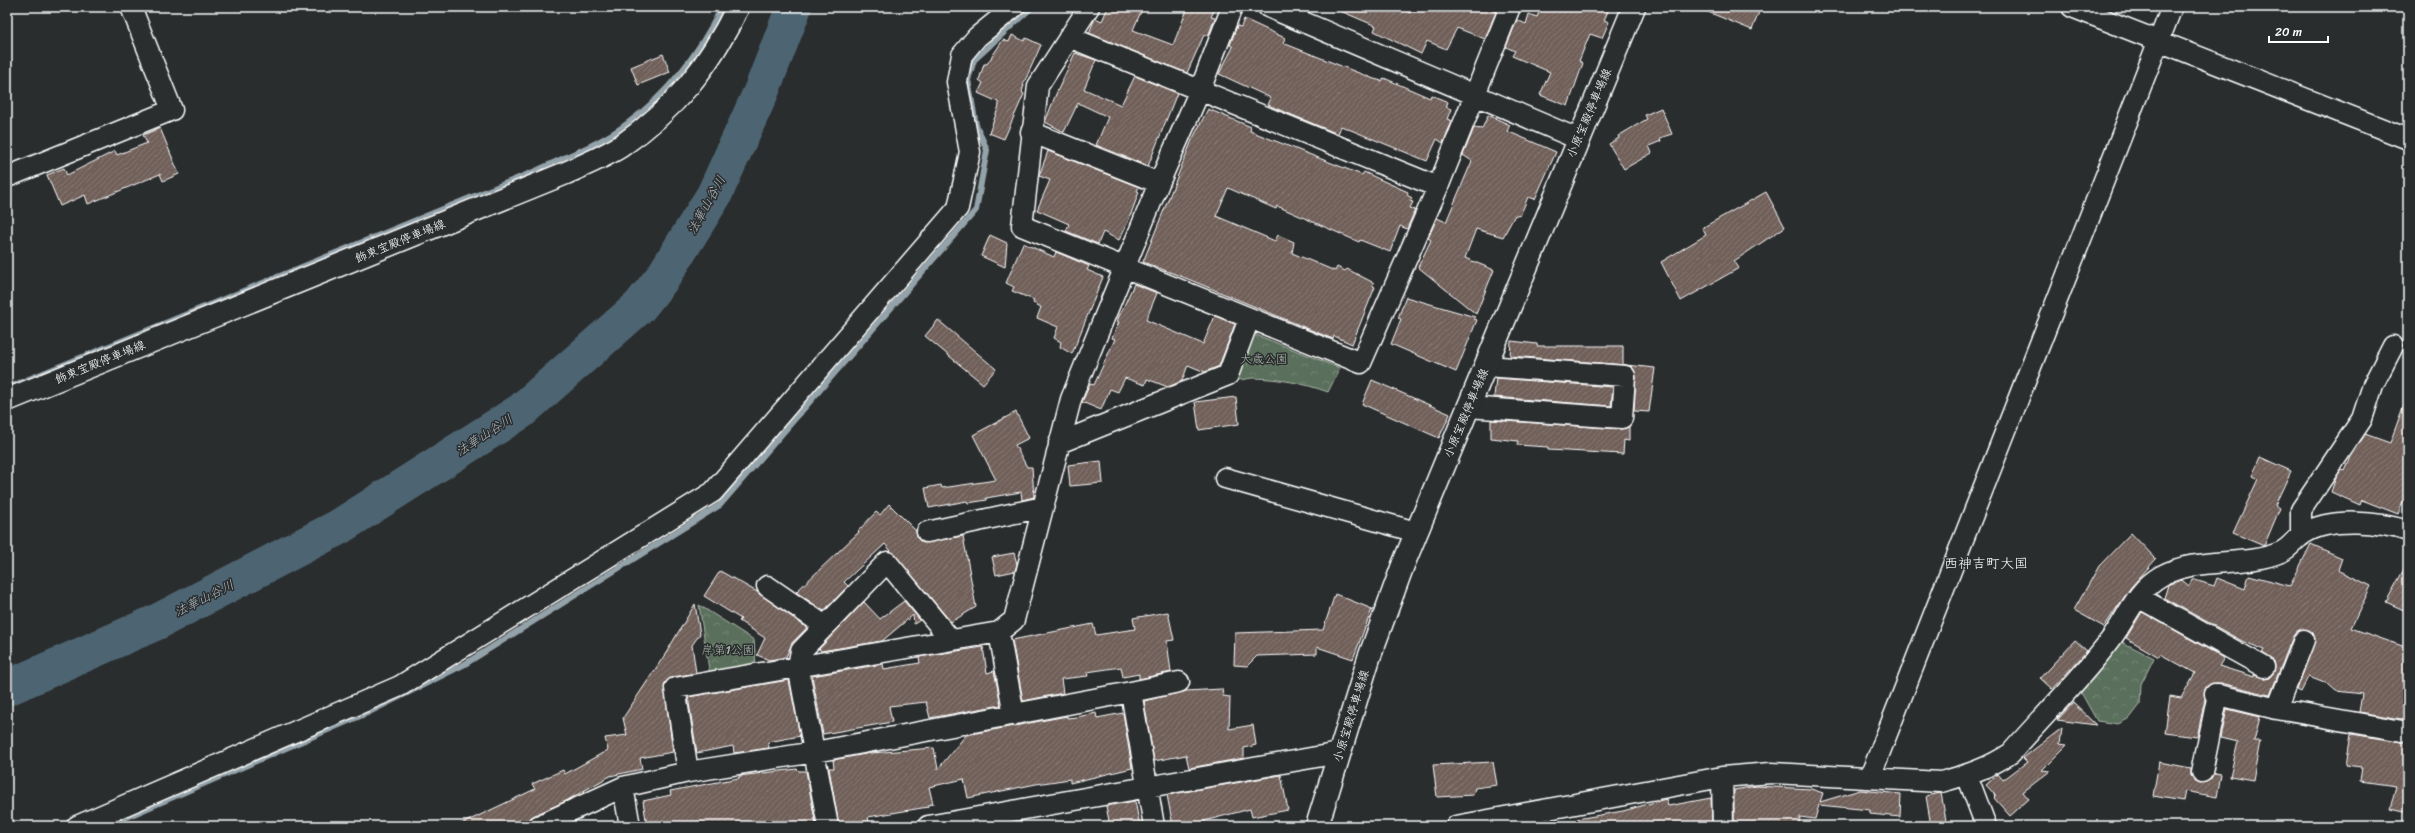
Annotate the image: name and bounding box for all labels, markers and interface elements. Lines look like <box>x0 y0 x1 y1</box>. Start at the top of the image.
scale bar <box>2269 18 2328 44</box>
text: 20 m <box>2275 21 2302 43</box>
street label: 小原宝殿停車場線 <box>1560 65 1618 161</box>
water label: 法華山谷川 <box>680 171 732 239</box>
street label: 飾東宝殿停車場線 <box>351 213 449 269</box>
street label: 飾東宝殿停車場線 <box>51 334 149 390</box>
park label: 大歳公園 <box>1240 348 1288 370</box>
street label: 小原宝殿停車場線 <box>1437 365 1495 461</box>
water label: 法華山谷川 <box>450 408 518 462</box>
district label: 西神吉町大国 <box>1944 551 2028 576</box>
water label: 法華山谷川 <box>170 573 238 623</box>
park label: 岸第1公園 <box>701 639 755 661</box>
street label: 小原宝殿停車場線 <box>1326 667 1376 765</box>

